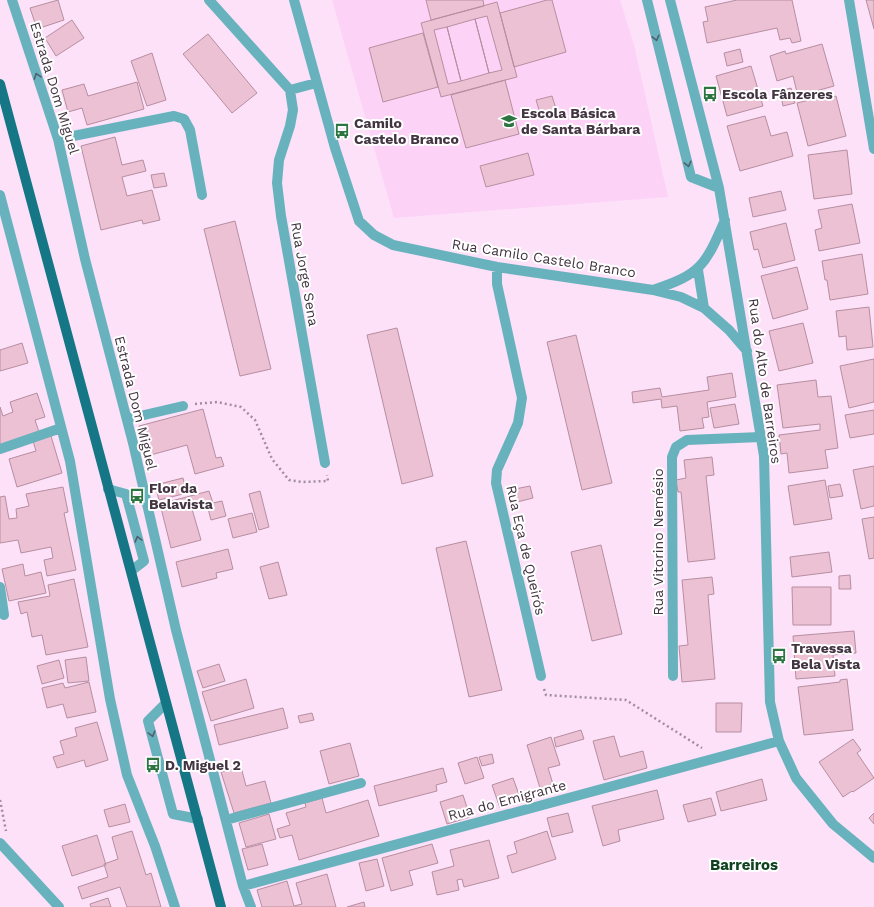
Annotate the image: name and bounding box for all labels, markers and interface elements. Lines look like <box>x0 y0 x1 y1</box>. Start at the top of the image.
street label: Estrada Dom Miguel <box>27 20 83 157</box>
one-way arrow <box>651 34 660 41</box>
one-way arrow <box>33 72 42 79</box>
bus stop icon: Escola Fânzeres <box>701 85 719 103</box>
place label: Escola Fânzeres <box>722 86 833 102</box>
place label: Escola Básica de Santa Bárbara <box>521 105 641 137</box>
school or university icon: Escola Básica de Santa Bárbara <box>500 112 518 130</box>
place label: Camilo Castelo Branco <box>354 115 459 147</box>
bus stop icon: Camilo Castelo Branco <box>333 122 351 140</box>
one-way arrow <box>683 161 691 167</box>
street label: Rua Jorge Sena <box>288 221 322 327</box>
street label: Rua Camilo Castelo Branco <box>451 236 637 280</box>
street label: Rua do Alto de Barreiros <box>745 297 785 465</box>
street label: Estrada Dom Miguel <box>112 334 161 472</box>
street label: Rua Vitorino Nemésio <box>650 468 666 616</box>
place label: Flor da Belavista <box>149 480 214 512</box>
street label: Rua Eça de Queirós <box>503 483 549 617</box>
bus stop icon: Flor da Belavista <box>128 487 146 505</box>
one-way arrow <box>134 536 143 543</box>
place label: Travessa Bela Vista <box>791 640 861 672</box>
bus stop icon: Travessa Bela Vista <box>770 647 788 665</box>
one-way arrow <box>147 731 156 738</box>
bus stop icon: D. Miguel 2 <box>144 756 162 774</box>
place label: D. Miguel 2 <box>165 757 241 773</box>
street label: Rua do Emigrante <box>446 777 568 823</box>
district label: Barreiros <box>710 856 778 874</box>

